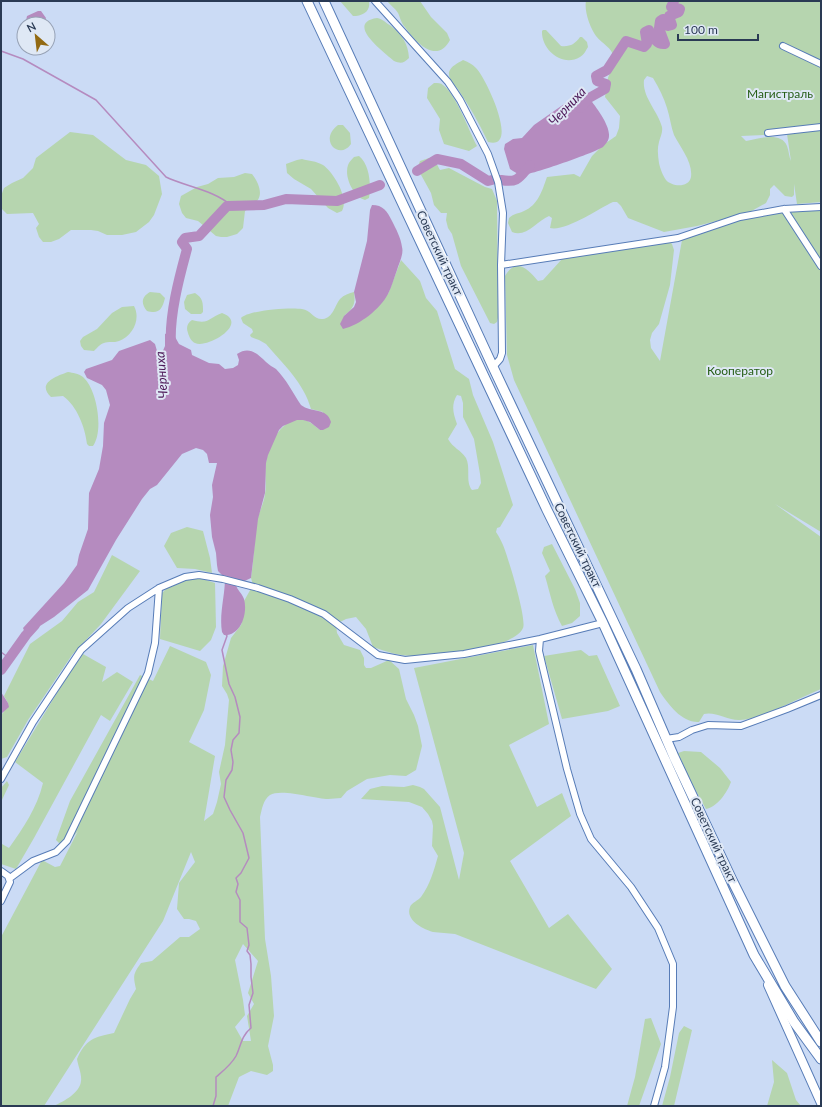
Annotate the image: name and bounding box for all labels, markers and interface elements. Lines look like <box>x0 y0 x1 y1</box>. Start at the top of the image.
north arrow <box>16 16 56 56</box>
scale bar <box>678 16 758 42</box>
text: N <box>24 19 38 34</box>
text: 100 m <box>684 22 718 37</box>
water label: Черниха <box>545 83 589 129</box>
park label: Магистраль <box>747 86 813 101</box>
street label: Советский тракт <box>414 208 466 298</box>
water label: Черниха <box>151 351 171 399</box>
park label: Кооператор <box>707 363 773 378</box>
street label: Советский тракт <box>551 500 605 590</box>
street label: Советский тракт <box>688 795 740 885</box>

